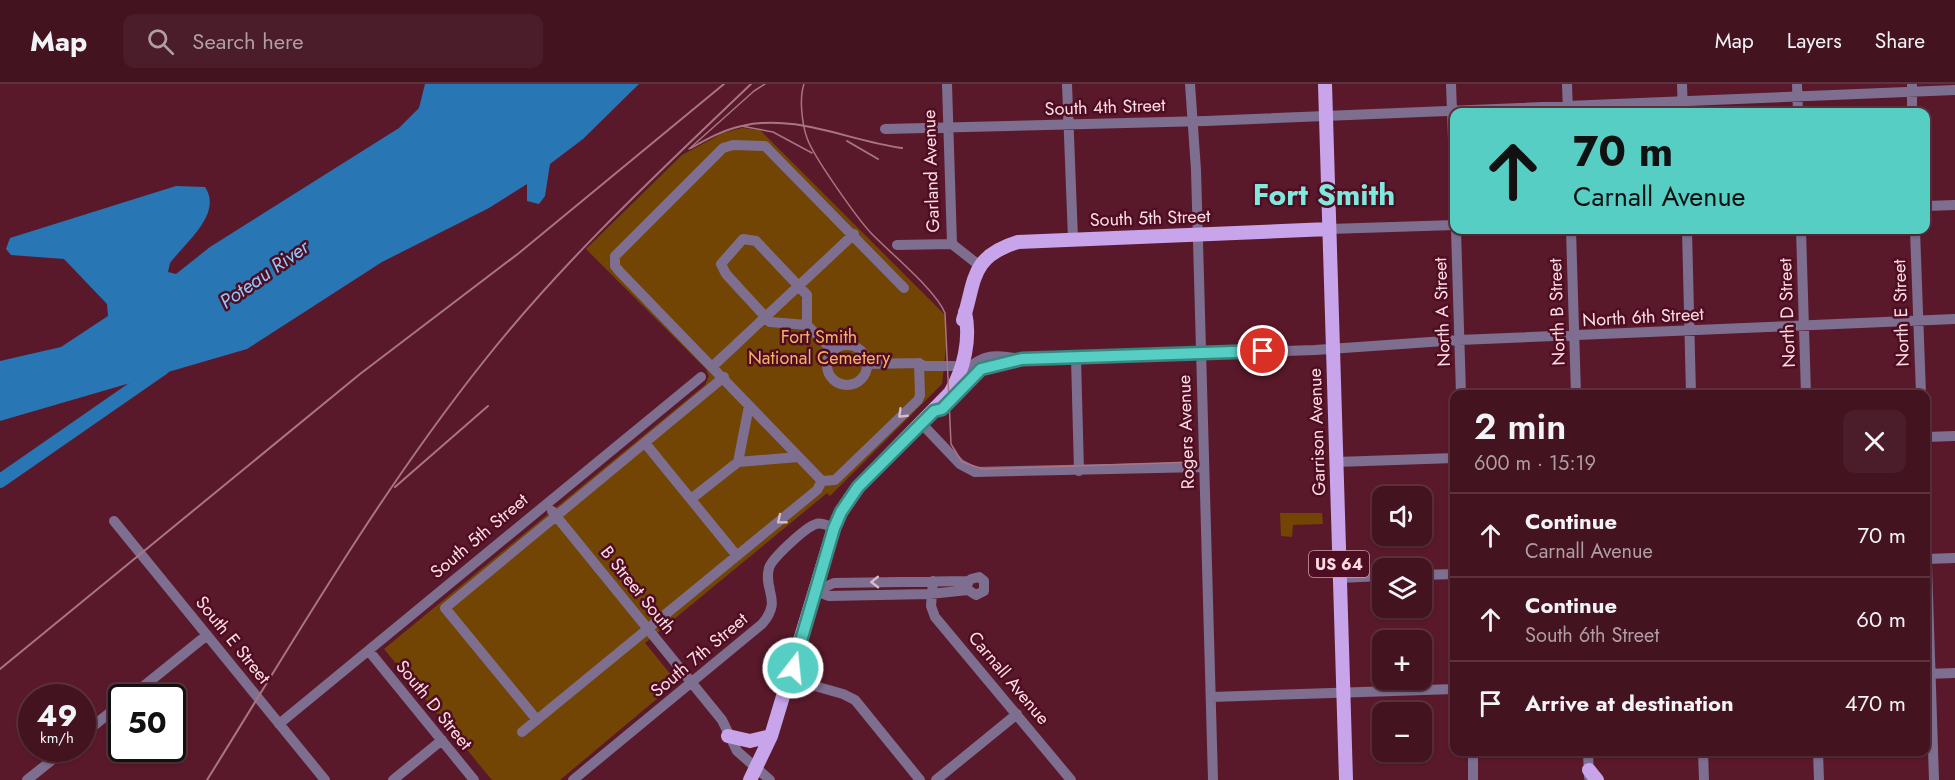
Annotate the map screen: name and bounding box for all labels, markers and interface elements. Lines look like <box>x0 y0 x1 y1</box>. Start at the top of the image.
search box <box>123 14 543 68</box>
text: Map <box>30 21 87 62</box>
icon: search <box>144 25 177 58</box>
text: Search here <box>192 25 304 57</box>
text: Map <box>1715 26 1754 56</box>
text: Layers <box>1787 26 1842 56</box>
text: Share <box>1875 26 1925 56</box>
street label: South 4th Street <box>1044 92 1167 122</box>
street label: Garland Avenue <box>916 109 946 233</box>
text: 70 m <box>1573 121 1673 182</box>
icon: ahead <box>1474 132 1552 210</box>
district label: Fort Smith <box>1253 173 1395 216</box>
text: Carnall Avenue <box>1573 177 1746 216</box>
street label: South 5th Street <box>1089 203 1211 233</box>
water label: Poteau River <box>214 232 316 316</box>
street label: North A Street <box>1427 256 1457 367</box>
street label: North B Street <box>1542 257 1572 366</box>
street label: North D Street <box>1772 257 1802 368</box>
street label: North E Street <box>1886 258 1916 367</box>
street label: North 6th Street <box>1582 301 1705 333</box>
park label: Fort Smith National Cemetery <box>748 324 890 371</box>
pin <box>1237 325 1288 376</box>
icon: arrive <box>1246 334 1279 367</box>
street label: Garrison Avenue <box>1302 368 1332 496</box>
street label: Rogers Avenue <box>1171 374 1201 490</box>
text: 2 min <box>1474 400 1566 452</box>
one-way arrow <box>899 407 910 418</box>
button: close <box>1843 410 1906 473</box>
text: 600 m · 15:19 <box>1474 449 1596 478</box>
map controls <box>1372 486 1432 762</box>
button: sound <box>1372 486 1432 546</box>
street label: South 5th Street <box>424 487 534 585</box>
text: Continue <box>1525 505 1617 537</box>
one-way arrow <box>777 512 788 523</box>
icon: ahead <box>1474 519 1507 552</box>
text: 70 m <box>1857 519 1906 551</box>
text: Carnall Avenue <box>1525 537 1653 566</box>
street label: B Street South <box>594 540 682 640</box>
road number: US 64 <box>1309 551 1369 577</box>
button: layers <box>1372 558 1432 618</box>
one-way arrow <box>870 576 879 588</box>
text: Continue <box>1525 589 1617 621</box>
street label: South E Street <box>189 590 277 690</box>
icon: ahead <box>1474 603 1507 636</box>
text: 60 m <box>1856 603 1906 635</box>
street label: South 7th Street <box>645 606 754 703</box>
text: South 6th Street <box>1525 621 1659 650</box>
street label: Carnall Avenue <box>962 626 1056 730</box>
button: + <box>1372 630 1432 690</box>
position arrow <box>761 636 825 700</box>
street label: South D Street <box>390 655 479 756</box>
speed limit sign: 50 <box>108 684 186 762</box>
icon: arrive <box>1474 687 1507 720</box>
text: Arrive at destination <box>1525 687 1734 719</box>
text: 470 m <box>1845 687 1906 719</box>
text: 49 <box>36 694 78 737</box>
button: − <box>1372 702 1432 762</box>
text: km/h <box>40 727 74 749</box>

